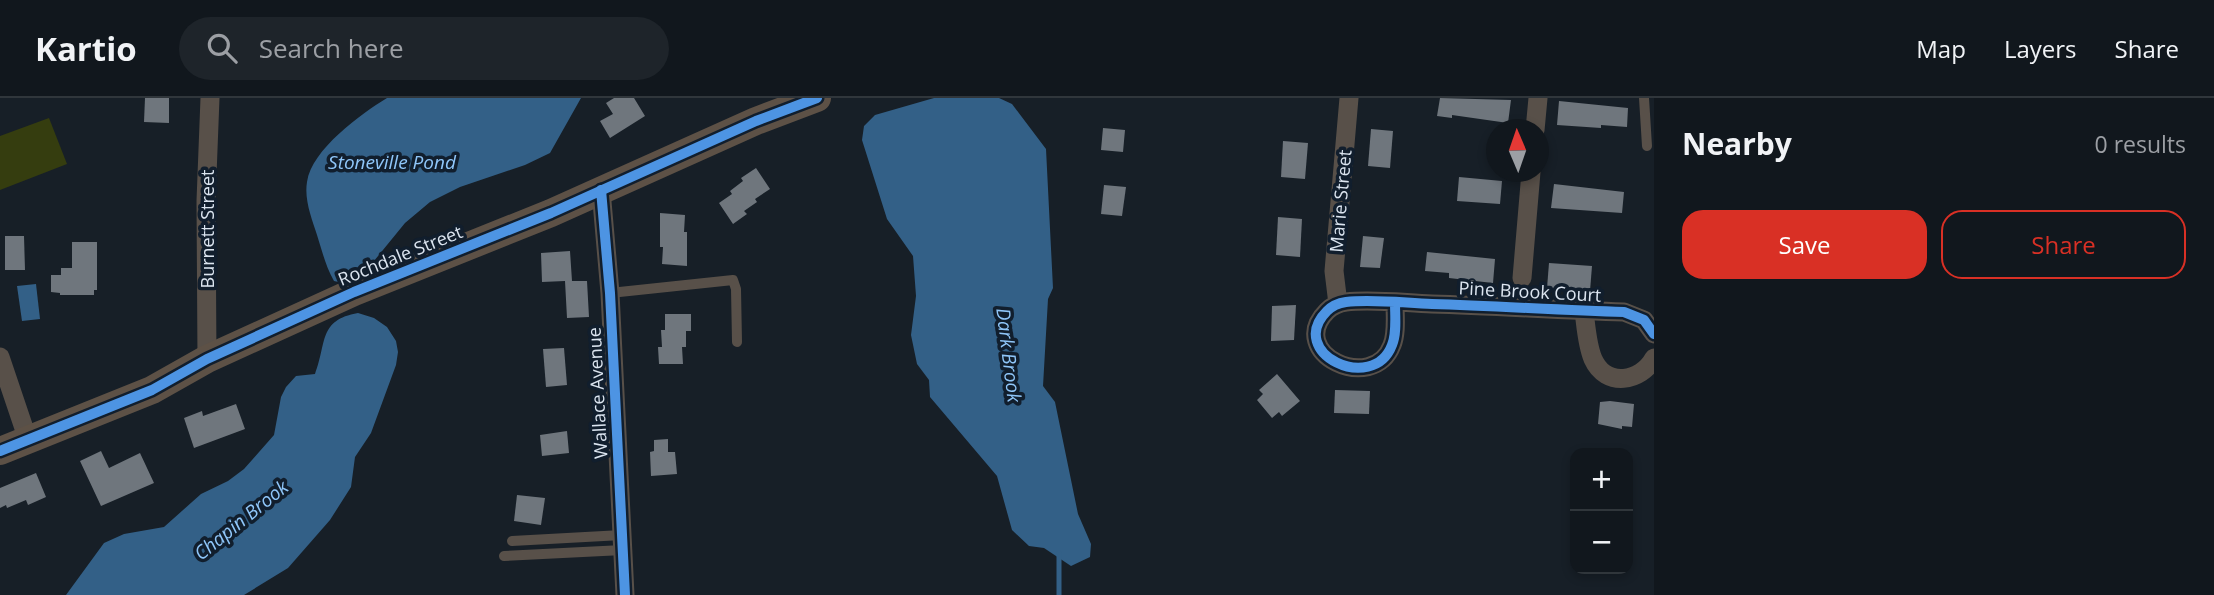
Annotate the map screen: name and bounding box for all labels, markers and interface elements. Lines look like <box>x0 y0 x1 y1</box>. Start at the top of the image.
search box <box>179 17 669 80</box>
text: Kartio <box>35 26 137 71</box>
icon: search <box>203 29 241 67</box>
text: Search here <box>259 30 404 66</box>
text: Map <box>1916 32 1966 65</box>
text: Layers <box>2004 32 2077 65</box>
text: Share <box>2115 32 2179 65</box>
north arrow <box>1486 119 1549 182</box>
text: Nearby <box>1682 123 1792 164</box>
text: 0 results <box>2095 128 2186 160</box>
water label: Stoneville Pond <box>328 149 457 175</box>
street label: Marie Street <box>1324 149 1356 253</box>
street label: Burnett Street <box>195 170 219 288</box>
button: Save <box>1682 210 1927 279</box>
button: Share <box>1941 210 2186 279</box>
street label: Rochdale Street <box>334 219 466 291</box>
street label: Pine Brook Court <box>1458 275 1602 307</box>
water label: Dark Brook <box>990 306 1028 404</box>
street label: Wallace Avenue <box>582 327 612 459</box>
map controls <box>1570 448 1633 574</box>
button: + <box>1570 448 1633 511</box>
water label: Chapin Brook <box>188 474 294 566</box>
button: − <box>1570 511 1633 574</box>

